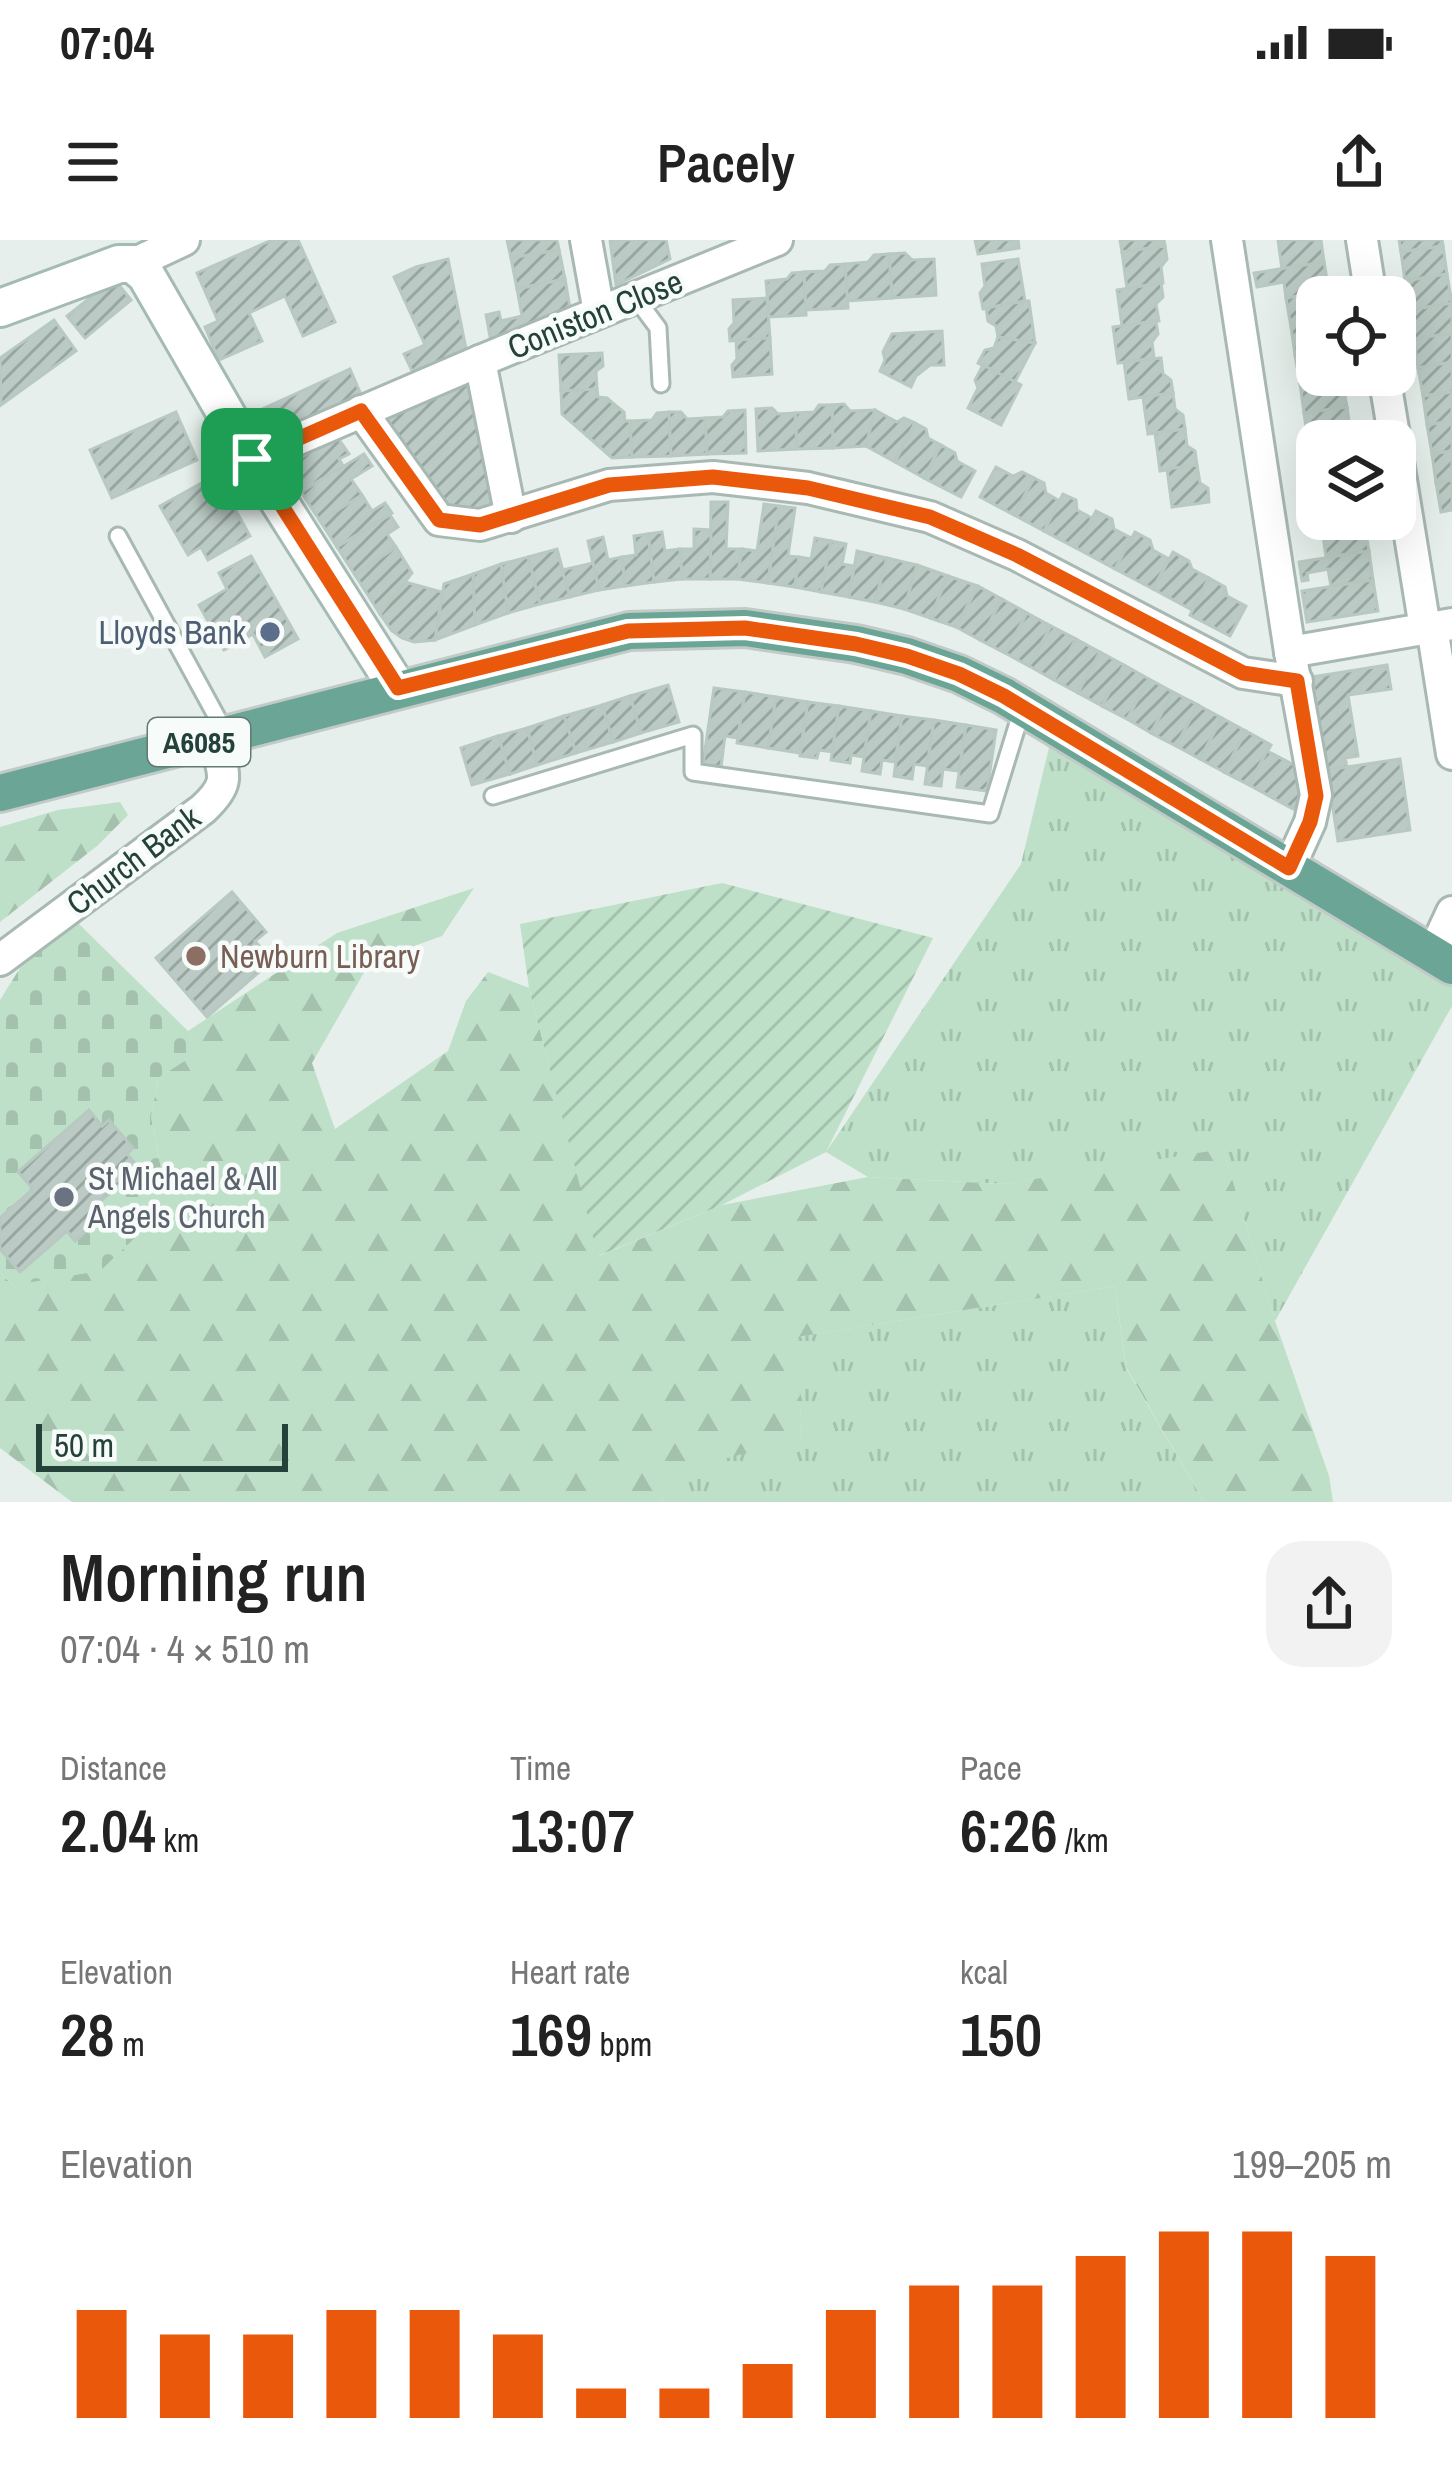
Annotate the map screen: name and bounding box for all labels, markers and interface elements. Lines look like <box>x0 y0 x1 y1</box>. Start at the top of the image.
text: 07:04 <box>60 12 154 73</box>
text: Pacely <box>657 126 795 199</box>
icon: menu <box>60 129 126 195</box>
icon: share <box>1326 129 1392 195</box>
street label: Coniston Close <box>501 259 689 369</box>
map controls <box>1296 276 1416 540</box>
button: locate <box>1296 276 1416 396</box>
pin <box>201 408 303 510</box>
button: layers <box>1296 420 1416 540</box>
icon: arrive <box>219 426 285 492</box>
place label: Lloyds Bank <box>99 610 246 654</box>
marker: Lloyds Bank <box>257 619 283 645</box>
road number: A6085 <box>148 718 250 766</box>
street label: Church Bank <box>57 795 209 925</box>
place label: Newburn Library <box>220 934 420 978</box>
marker: Newburn Library <box>183 943 209 969</box>
place label: St Michael & All Angels Church <box>87 1156 278 1238</box>
marker: St Michael & All Angels Church <box>51 1184 77 1210</box>
scale bar <box>36 1418 288 1471</box>
text: 50 m <box>54 1423 114 1467</box>
text: Morning run <box>60 1533 368 1622</box>
button: share <box>1266 1541 1392 1667</box>
text: 07:04 · 4 × 510 m <box>60 1623 310 1675</box>
text: Distance <box>60 1746 167 1790</box>
text: Time <box>510 1746 571 1790</box>
text: Pace <box>960 1746 1022 1790</box>
text: 2.04 <box>60 1790 156 1871</box>
text: 13:07 <box>510 1790 635 1871</box>
text: 6:26 <box>960 1790 1058 1871</box>
text: km <box>156 1818 199 1862</box>
text: /km <box>1058 1818 1109 1862</box>
text: Elevation <box>60 1950 173 1994</box>
text: Heart rate <box>510 1950 630 1994</box>
text: kcal <box>960 1950 1008 1994</box>
text: 28 <box>60 1994 115 2075</box>
text: 169 <box>510 1994 592 2075</box>
text: 150 <box>960 1994 1042 2075</box>
text: m <box>115 2022 145 2066</box>
text: bpm <box>592 2022 652 2066</box>
text: Elevation <box>60 2138 193 2190</box>
text: 199–205 m <box>1232 2138 1392 2190</box>

